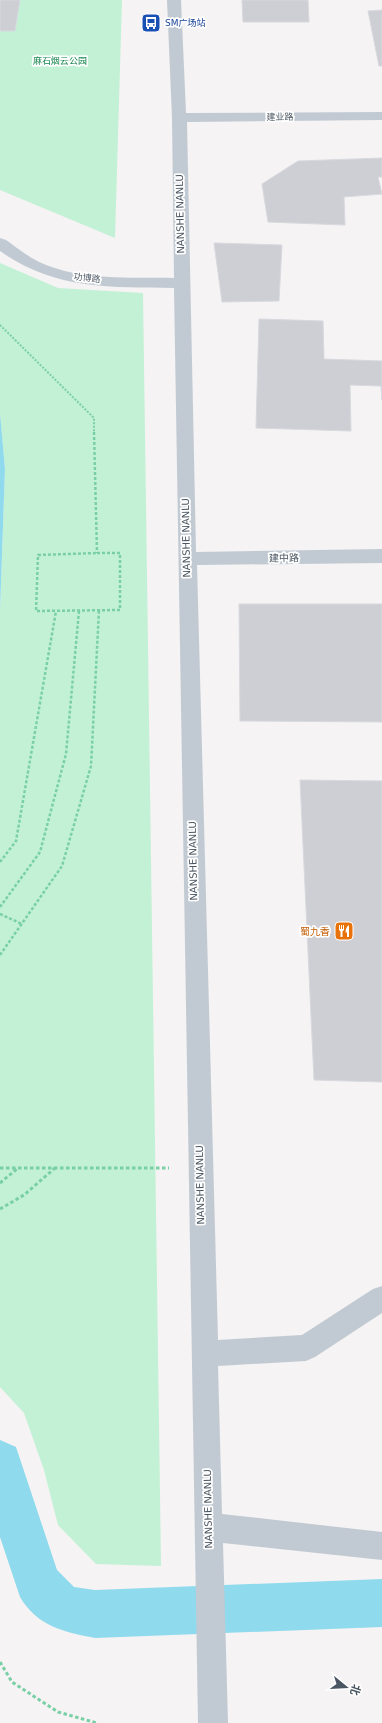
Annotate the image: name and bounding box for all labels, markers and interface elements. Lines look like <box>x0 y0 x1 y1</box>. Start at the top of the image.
bus stop icon: SM广场站 <box>140 12 162 34</box>
place label: SM广场站 <box>165 18 205 28</box>
park label: 麻石烟云公园 <box>33 56 87 66</box>
street label: 建业路 <box>266 112 294 122</box>
street label: NANSHE NANLU <box>174 174 186 254</box>
street label: 功博路 <box>73 272 101 284</box>
street label: NANSHE NANLU <box>180 498 192 578</box>
street label: 建中路 <box>269 552 299 564</box>
street label: NANSHE NANLU <box>187 821 199 901</box>
restaurant icon: 蜀九香 <box>333 920 355 942</box>
place label: 蜀九香 <box>300 926 330 937</box>
street label: NANSHE NANLU <box>194 1145 206 1225</box>
street label: NANSHE NANLU <box>202 1469 214 1549</box>
north arrow <box>326 1667 366 1707</box>
text: 北 <box>347 1683 363 1697</box>

